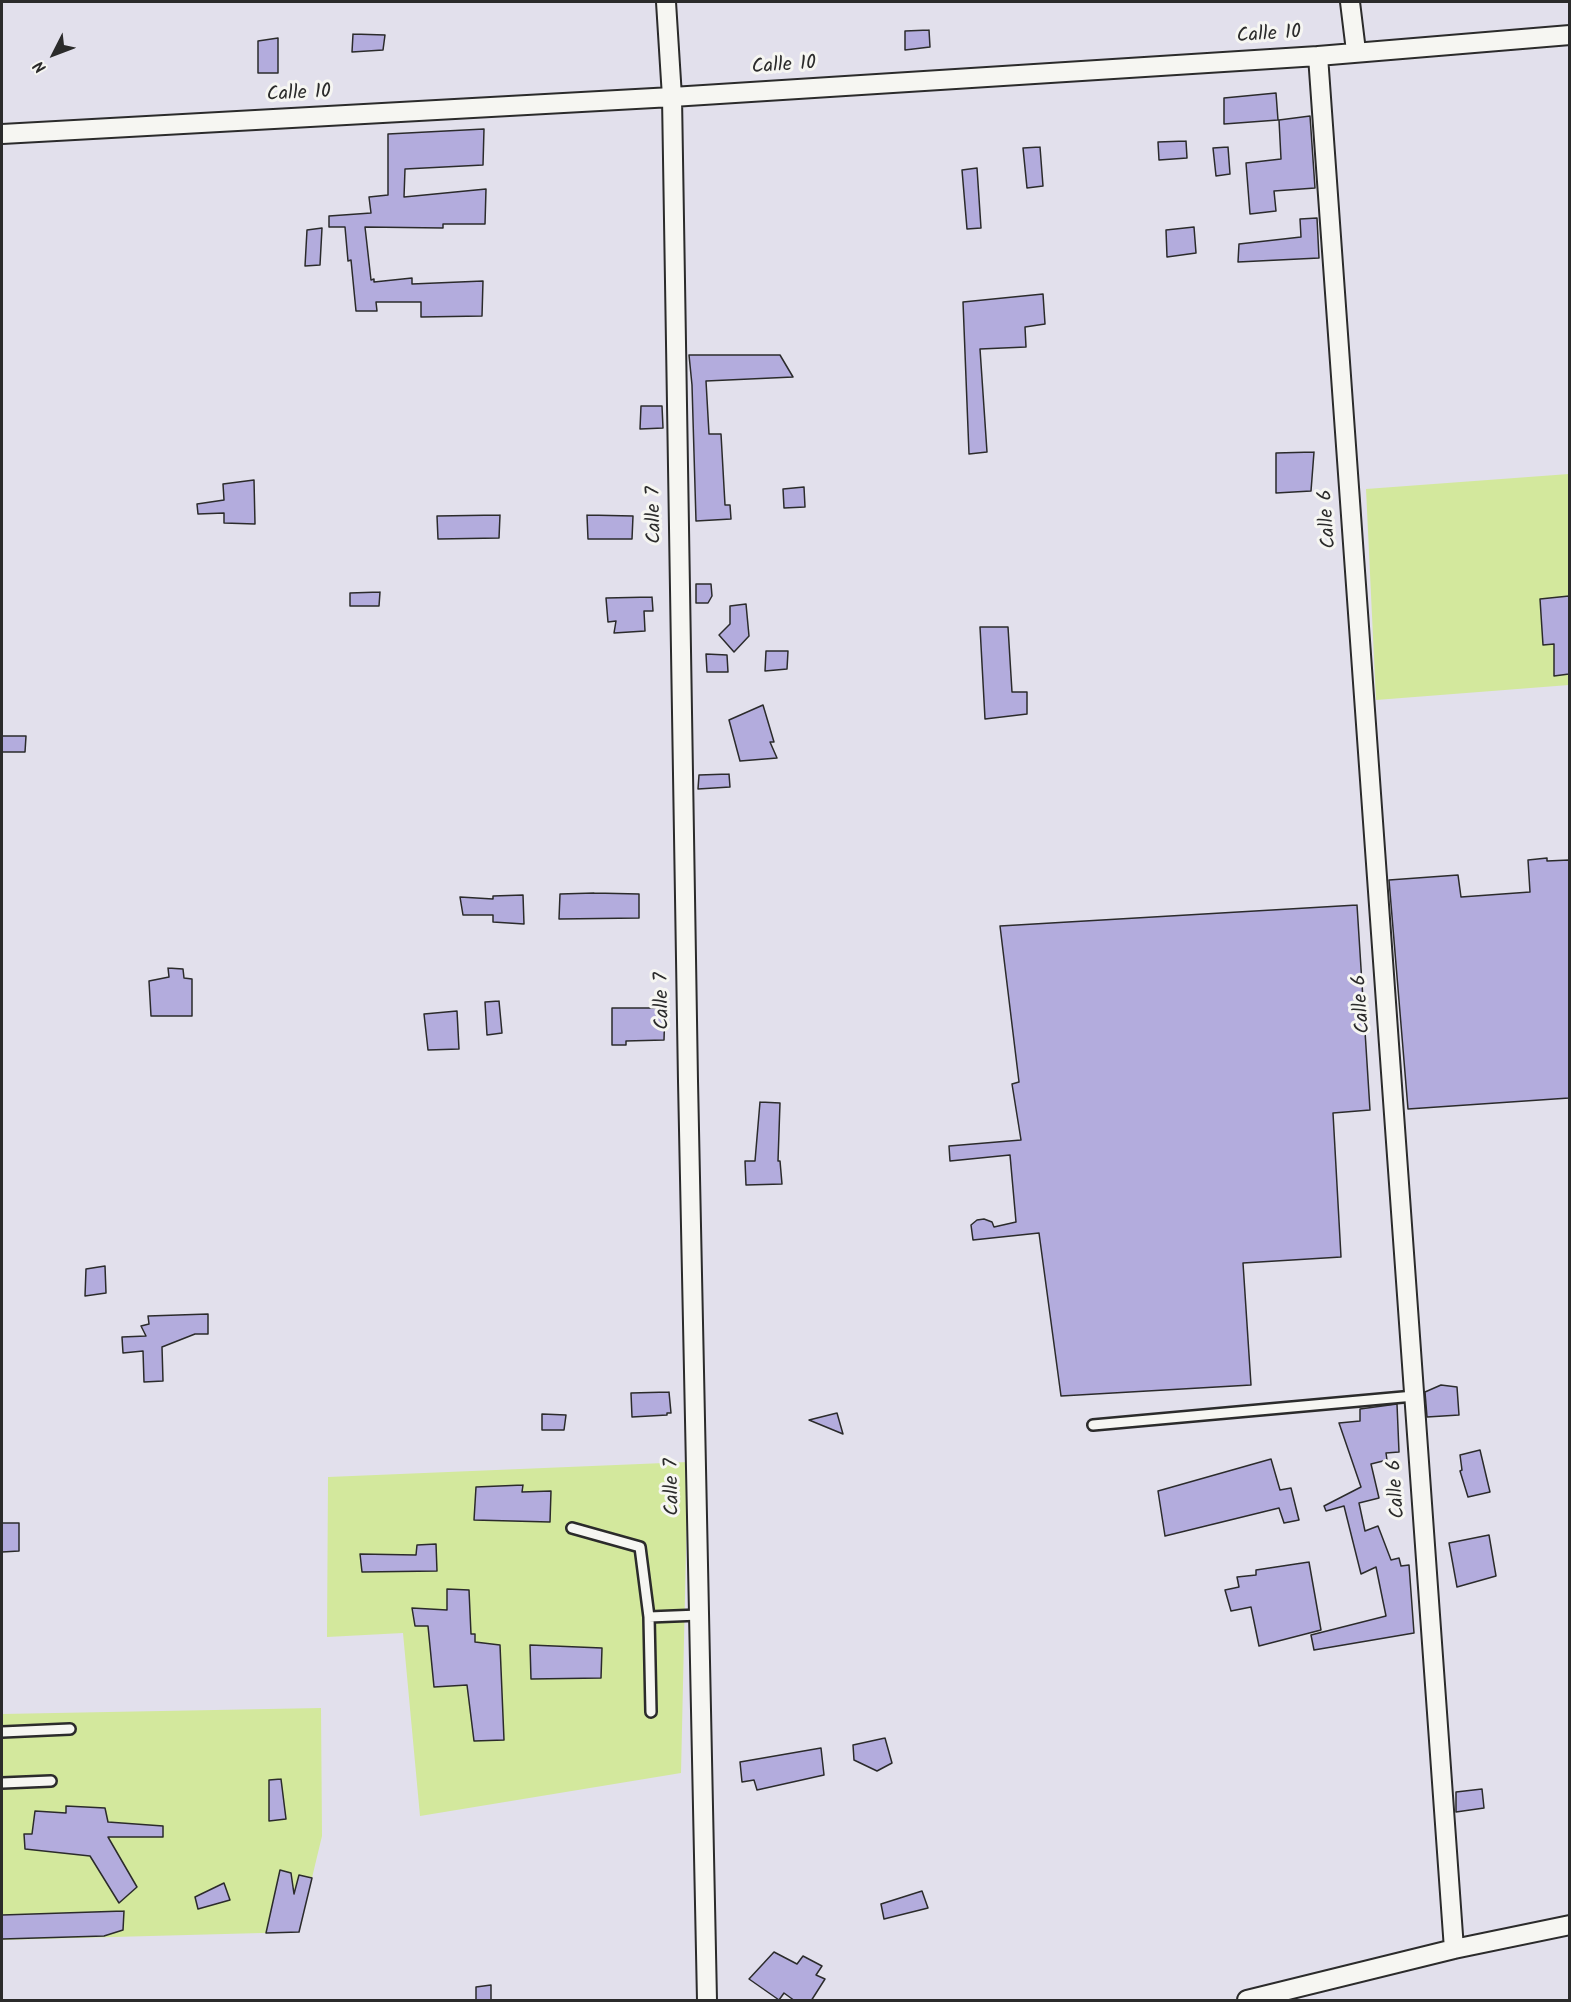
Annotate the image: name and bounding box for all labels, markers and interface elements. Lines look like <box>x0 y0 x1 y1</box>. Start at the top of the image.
street label: Calle 10 <box>1236 22 1302 50</box>
north arrow <box>24 24 84 84</box>
street label: Calle 10 <box>751 53 817 81</box>
text: N <box>28 54 53 79</box>
street label: Calle 10 <box>266 81 332 109</box>
street label: Calle 7 <box>644 486 668 544</box>
street label: Calle 6 <box>1315 489 1343 549</box>
street label: Calle 7 <box>652 972 676 1030</box>
street label: Calle 6 <box>1349 974 1377 1034</box>
street label: Calle 7 <box>662 1458 686 1516</box>
street label: Calle 6 <box>1384 1459 1412 1519</box>

